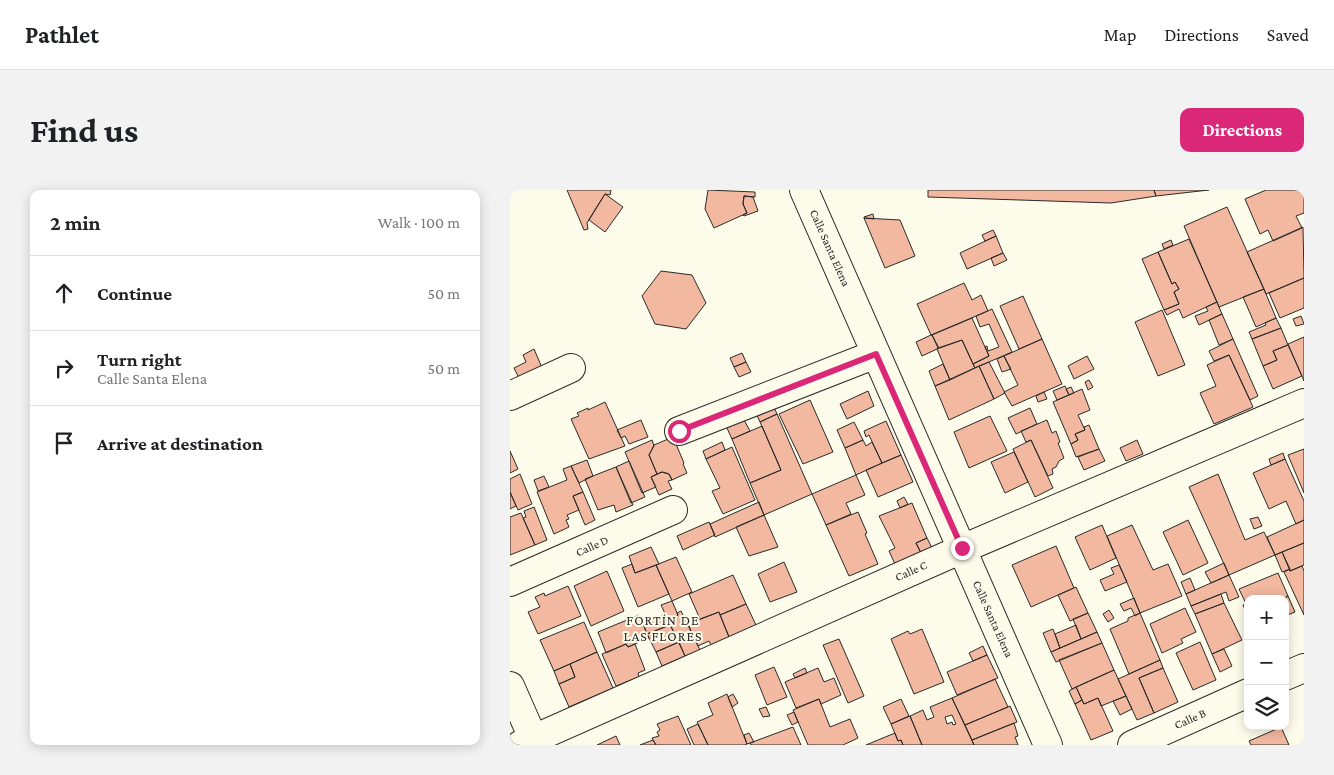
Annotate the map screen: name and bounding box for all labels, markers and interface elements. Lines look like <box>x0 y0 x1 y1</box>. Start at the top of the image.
text: Pathlet <box>25 21 99 48</box>
text: Map <box>1104 25 1136 45</box>
text: Directions <box>1164 25 1239 45</box>
text: Saved <box>1267 25 1309 45</box>
button: Directions <box>1180 108 1304 152</box>
text: Find us <box>30 111 138 150</box>
street label: Calle Santa Elena <box>807 207 853 289</box>
text: 2 min <box>50 211 101 235</box>
text: Walk · 100 m <box>378 214 460 231</box>
icon: ahead <box>50 279 78 307</box>
text: Continue <box>97 283 172 304</box>
text: 50 m <box>428 285 460 302</box>
text: Turn right <box>97 349 182 370</box>
icon: right <box>50 354 78 382</box>
text: 50 m <box>428 360 460 377</box>
text: Calle Santa Elena <box>97 370 207 387</box>
route start <box>668 420 691 443</box>
icon: arrive <box>50 429 78 457</box>
text: Arrive at destination <box>97 433 263 454</box>
street label: Calle D <box>573 533 611 559</box>
route end <box>951 537 974 560</box>
street label: Calle C <box>893 558 929 584</box>
street label: Calle Santa Elena <box>970 578 1016 660</box>
map controls <box>1244 595 1289 730</box>
button: + <box>1244 595 1289 640</box>
district label: FORTÍN DE LAS FLORES <box>623 612 703 644</box>
button: − <box>1244 640 1289 685</box>
button: layers <box>1244 685 1289 730</box>
street label: Calle B <box>1172 706 1208 732</box>

